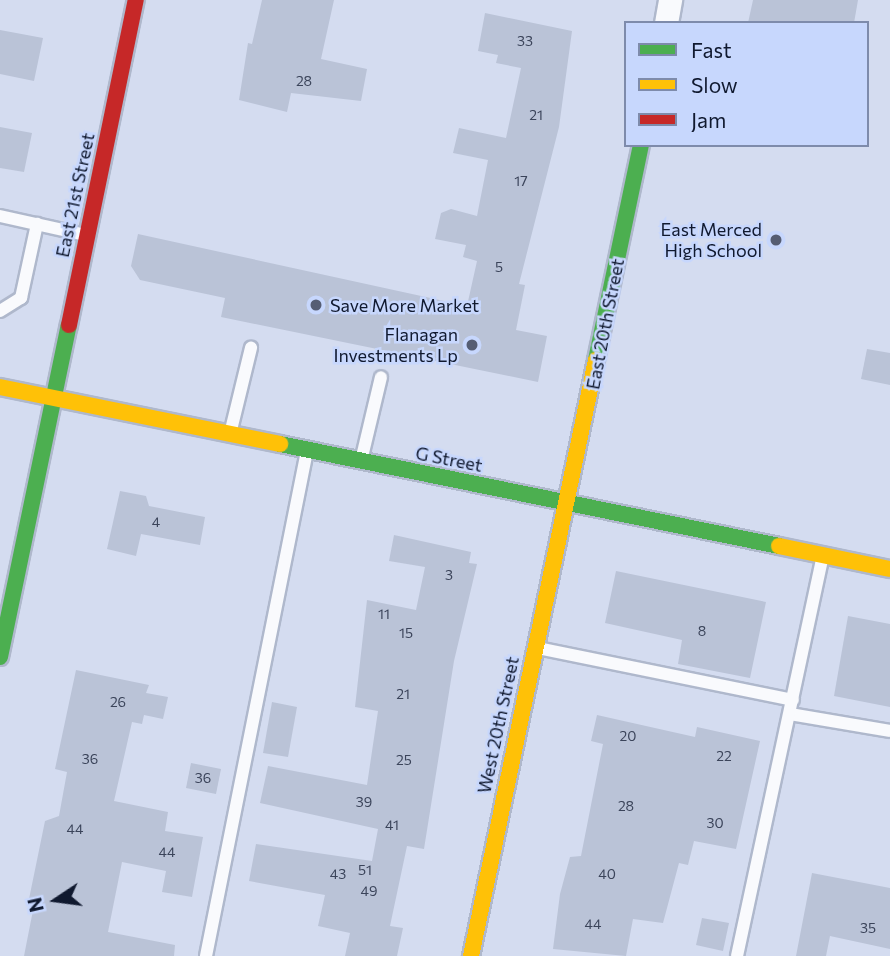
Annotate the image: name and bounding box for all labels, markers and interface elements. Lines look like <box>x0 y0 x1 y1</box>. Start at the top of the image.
legend <box>624 21 869 147</box>
house number: 33 <box>517 33 533 49</box>
text: Fast <box>691 37 732 62</box>
text: Slow <box>691 72 738 97</box>
house number: 28 <box>296 73 312 89</box>
house number: 21 <box>529 107 543 123</box>
text: Jam <box>691 107 726 132</box>
street label: East 21st Street <box>51 131 99 259</box>
house number: 17 <box>514 173 528 189</box>
place label: East Merced High School <box>661 219 762 262</box>
marker: East Merced High School <box>768 232 784 248</box>
street label: East 20th Street <box>582 257 628 391</box>
house number: 5 <box>495 259 503 275</box>
place label: Save More Market <box>330 294 479 316</box>
marker: Save More Market <box>308 297 324 313</box>
place label: Flanagan Investments Lp <box>333 324 458 366</box>
marker: Flanagan Investments Lp <box>464 337 480 353</box>
street label: G Street <box>414 442 484 476</box>
house number: 4 <box>152 514 160 530</box>
house number: 3 <box>445 567 453 583</box>
house number: 11 <box>378 606 390 622</box>
house number: 8 <box>698 623 706 639</box>
house number: 15 <box>399 625 413 641</box>
street label: West 20th Street <box>473 655 523 795</box>
house number: 21 <box>396 686 410 702</box>
house number: 26 <box>110 694 126 710</box>
house number: 20 <box>620 728 636 744</box>
house number: 22 <box>716 748 732 764</box>
house number: 36 <box>82 751 98 767</box>
house number: 25 <box>396 752 412 768</box>
house number: 36 <box>195 770 211 786</box>
house number: 39 <box>356 794 372 810</box>
house number: 28 <box>618 798 634 814</box>
house number: 30 <box>706 815 724 831</box>
house number: 41 <box>385 817 399 833</box>
house number: 44 <box>67 821 83 837</box>
house number: 44 <box>159 844 175 860</box>
house number: 51 <box>358 862 372 878</box>
north arrow <box>21 865 91 935</box>
house number: 43 <box>330 866 346 882</box>
house number: 40 <box>598 866 616 882</box>
house number: 49 <box>361 883 377 899</box>
text: N <box>22 895 48 914</box>
house number: 44 <box>585 916 601 932</box>
house number: 35 <box>860 920 876 936</box>

